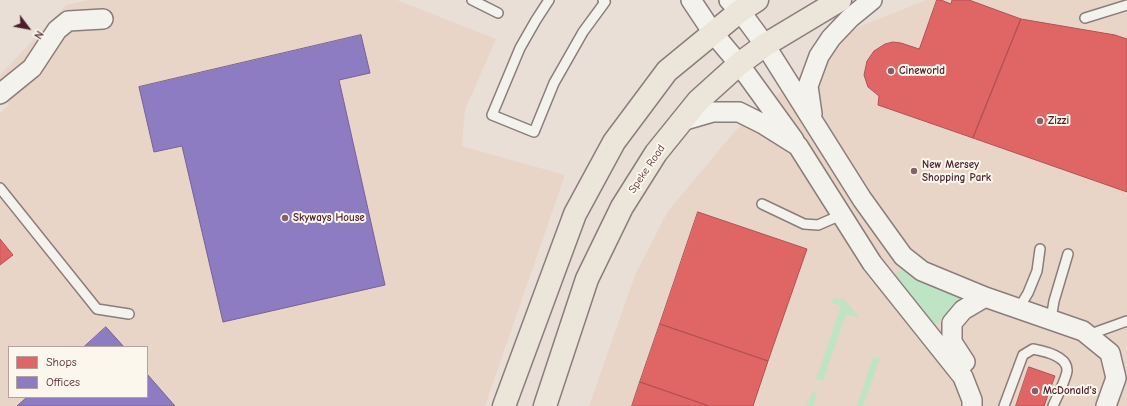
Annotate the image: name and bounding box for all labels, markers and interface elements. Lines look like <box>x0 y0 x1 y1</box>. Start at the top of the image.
north arrow <box>8 8 48 48</box>
text: N <box>31 28 46 41</box>
place label: Cineworld <box>899 64 945 78</box>
marker: Cineworld <box>886 66 896 76</box>
place label: Zizzi <box>1048 114 1069 128</box>
marker: Zizzi <box>1035 116 1045 126</box>
street label: Speke Road <box>626 142 668 196</box>
place label: New Mersey Shopping Park <box>922 158 991 184</box>
marker: New Mersey Shopping Park <box>909 166 919 176</box>
place label: Skyways House <box>293 211 365 225</box>
marker: Skyways House <box>280 213 290 223</box>
legend <box>8 346 148 398</box>
text: Shops <box>46 355 77 369</box>
text: Offices <box>46 375 80 389</box>
place label: McDonald's <box>1043 384 1096 398</box>
marker: McDonald's <box>1030 386 1040 396</box>

